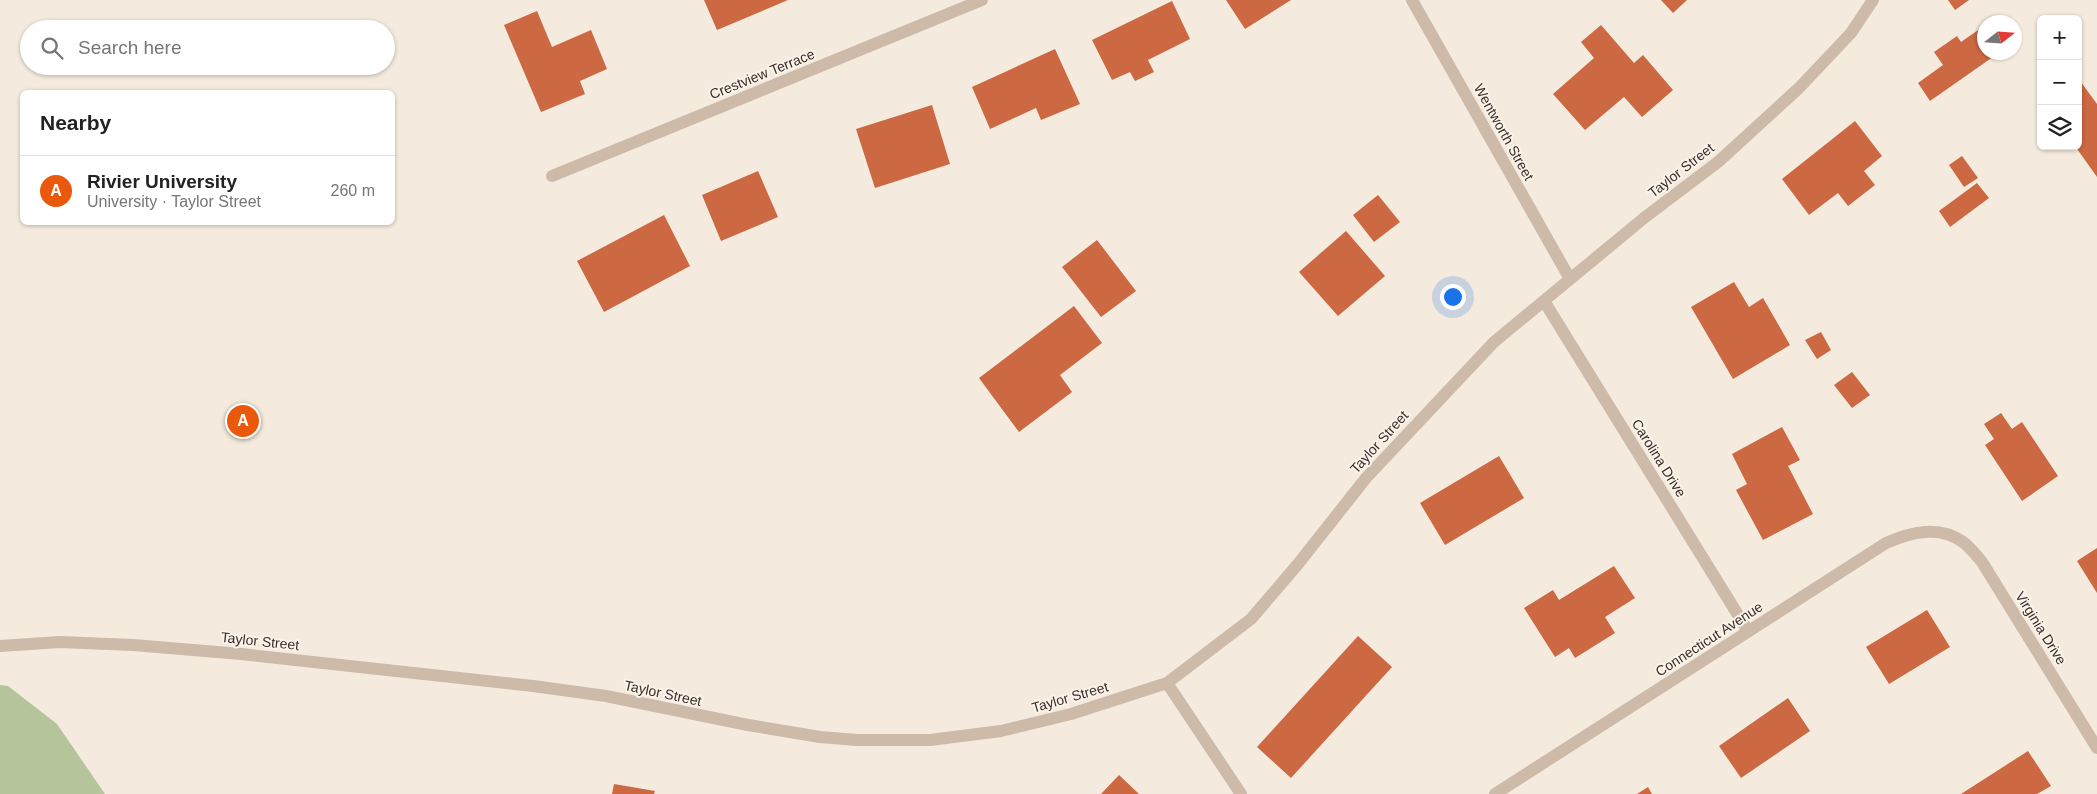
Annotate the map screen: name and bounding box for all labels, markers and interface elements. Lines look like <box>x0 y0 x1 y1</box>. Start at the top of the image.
north arrow <box>1977 15 2022 60</box>
map controls <box>2037 15 2082 150</box>
button: + <box>2037 15 2082 60</box>
search box <box>20 20 395 75</box>
icon: search <box>38 34 66 62</box>
text: Search here <box>78 37 182 58</box>
street label: Crestview Terrace <box>707 46 817 102</box>
button: − <box>2037 60 2082 105</box>
street label: Wentworth Street <box>1471 81 1537 183</box>
button: layers <box>2037 105 2082 150</box>
text: Nearby <box>40 111 111 134</box>
street label: Taylor Street <box>1645 139 1717 200</box>
text: Rivier University <box>87 171 237 192</box>
text: A <box>50 182 62 199</box>
text: 260 m <box>331 182 375 199</box>
text: University · Taylor Street <box>87 193 261 210</box>
your location <box>1440 284 1466 310</box>
pin: A <box>227 402 259 440</box>
street label: Taylor Street <box>1347 407 1411 477</box>
street label: Carolina Drive <box>1629 416 1689 500</box>
street label: Virginia Drive <box>2012 589 2070 668</box>
street label: Connecticut Avenue <box>1653 598 1766 680</box>
street label: Taylor Street <box>220 629 300 653</box>
street label: Taylor Street <box>623 677 703 709</box>
street label: Taylor Street <box>1030 678 1110 716</box>

